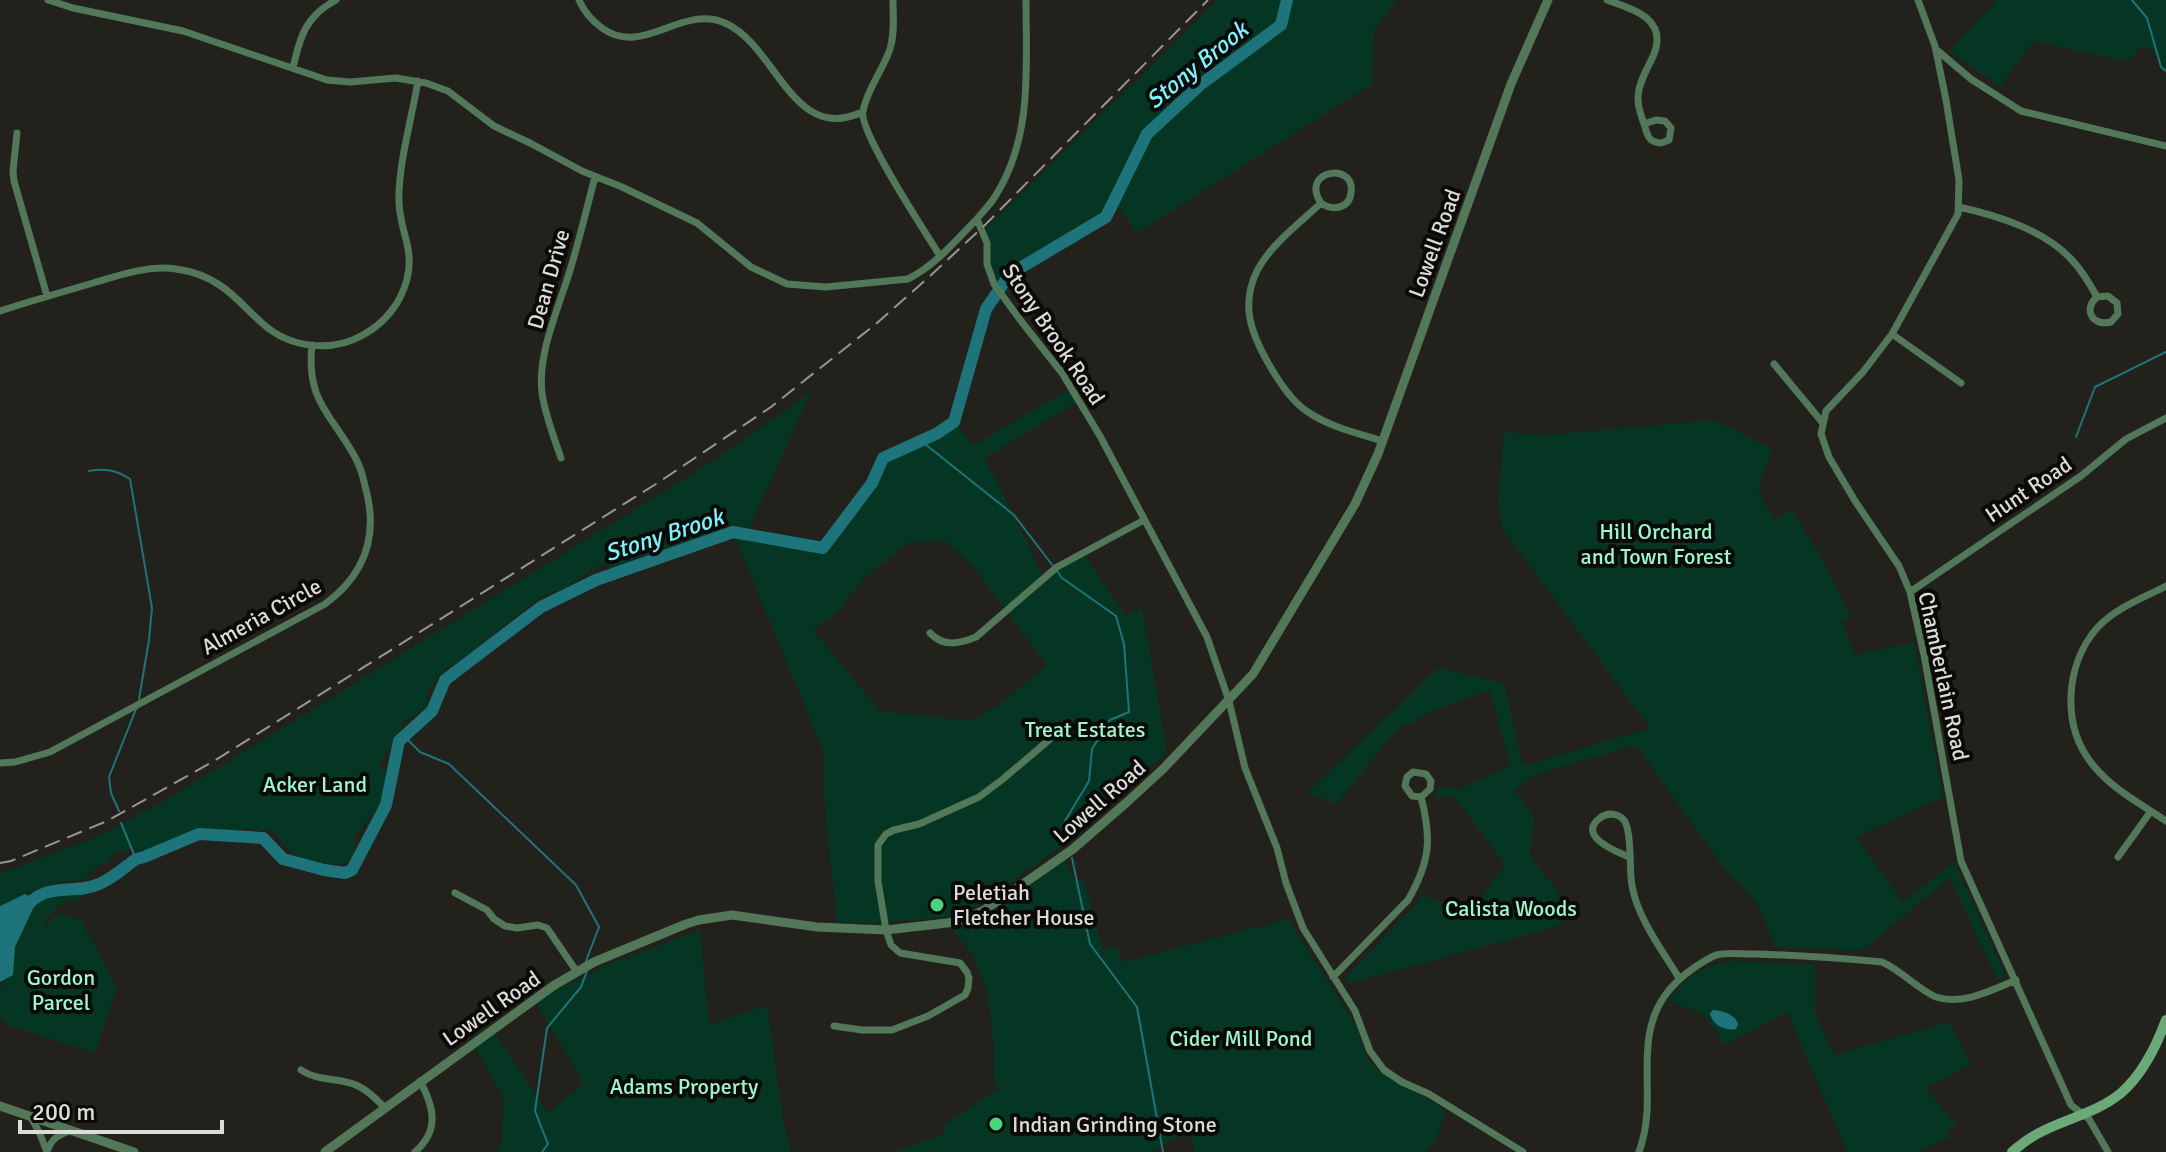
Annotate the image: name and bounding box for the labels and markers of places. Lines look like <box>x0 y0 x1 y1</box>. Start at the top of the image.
place label: Peletiah Fletcher House <box>953 879 1094 931</box>
marker: Peletiah Fletcher House <box>928 896 946 914</box>
place label: Indian Grinding Stone <box>1012 1111 1217 1138</box>
marker: Indian Grinding Stone <box>987 1115 1005 1133</box>

